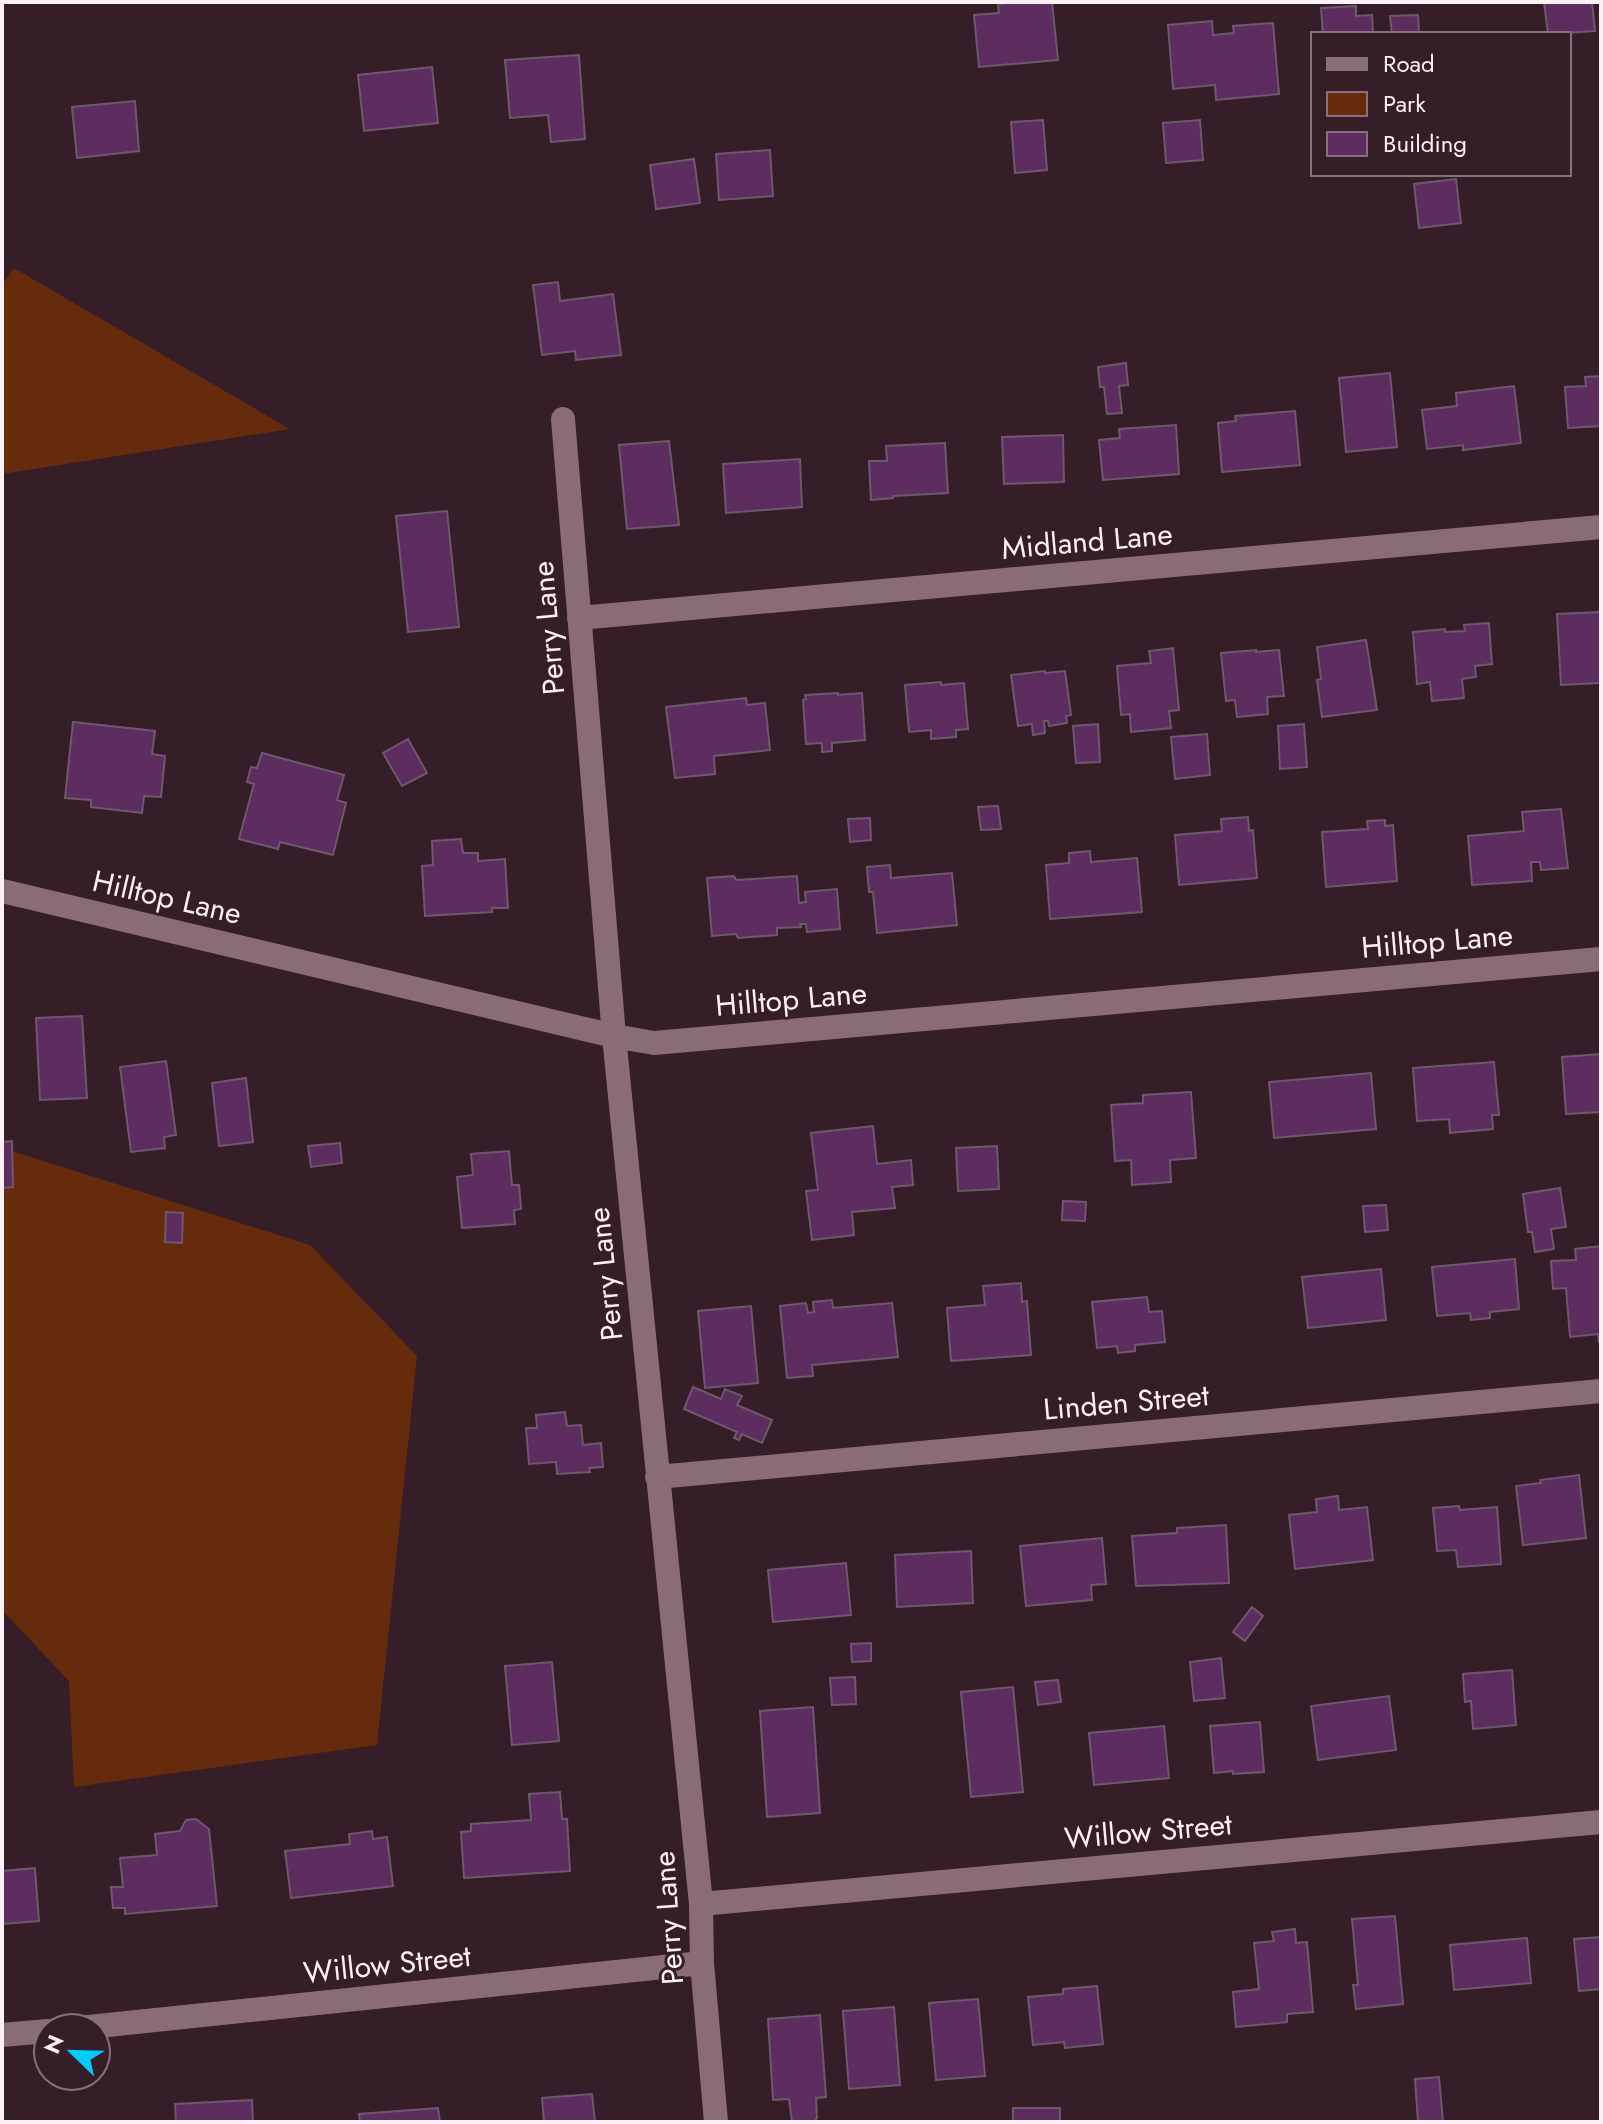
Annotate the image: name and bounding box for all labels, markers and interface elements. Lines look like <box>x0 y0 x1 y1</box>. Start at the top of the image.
legend <box>1311 32 1571 176</box>
text: Road <box>1383 46 1435 81</box>
text: Park <box>1383 86 1426 121</box>
text: Building <box>1383 126 1467 161</box>
street label: Midland Lane <box>1000 512 1174 570</box>
street label: Perry Lane <box>521 559 575 697</box>
street label: Hilltop Lane <box>88 859 246 935</box>
street label: Hilltop Lane <box>1359 913 1515 969</box>
street label: Hilltop Lane <box>713 971 869 1027</box>
street label: Perry Lane <box>577 1205 633 1343</box>
street label: Linden Street <box>1041 1373 1211 1431</box>
street label: Willow Street <box>1062 1802 1234 1860</box>
street label: Perry Lane <box>642 1850 694 1986</box>
street label: Willow Street <box>301 1934 474 1994</box>
north arrow <box>32 2012 112 2092</box>
text: N <box>35 2030 72 2058</box>

